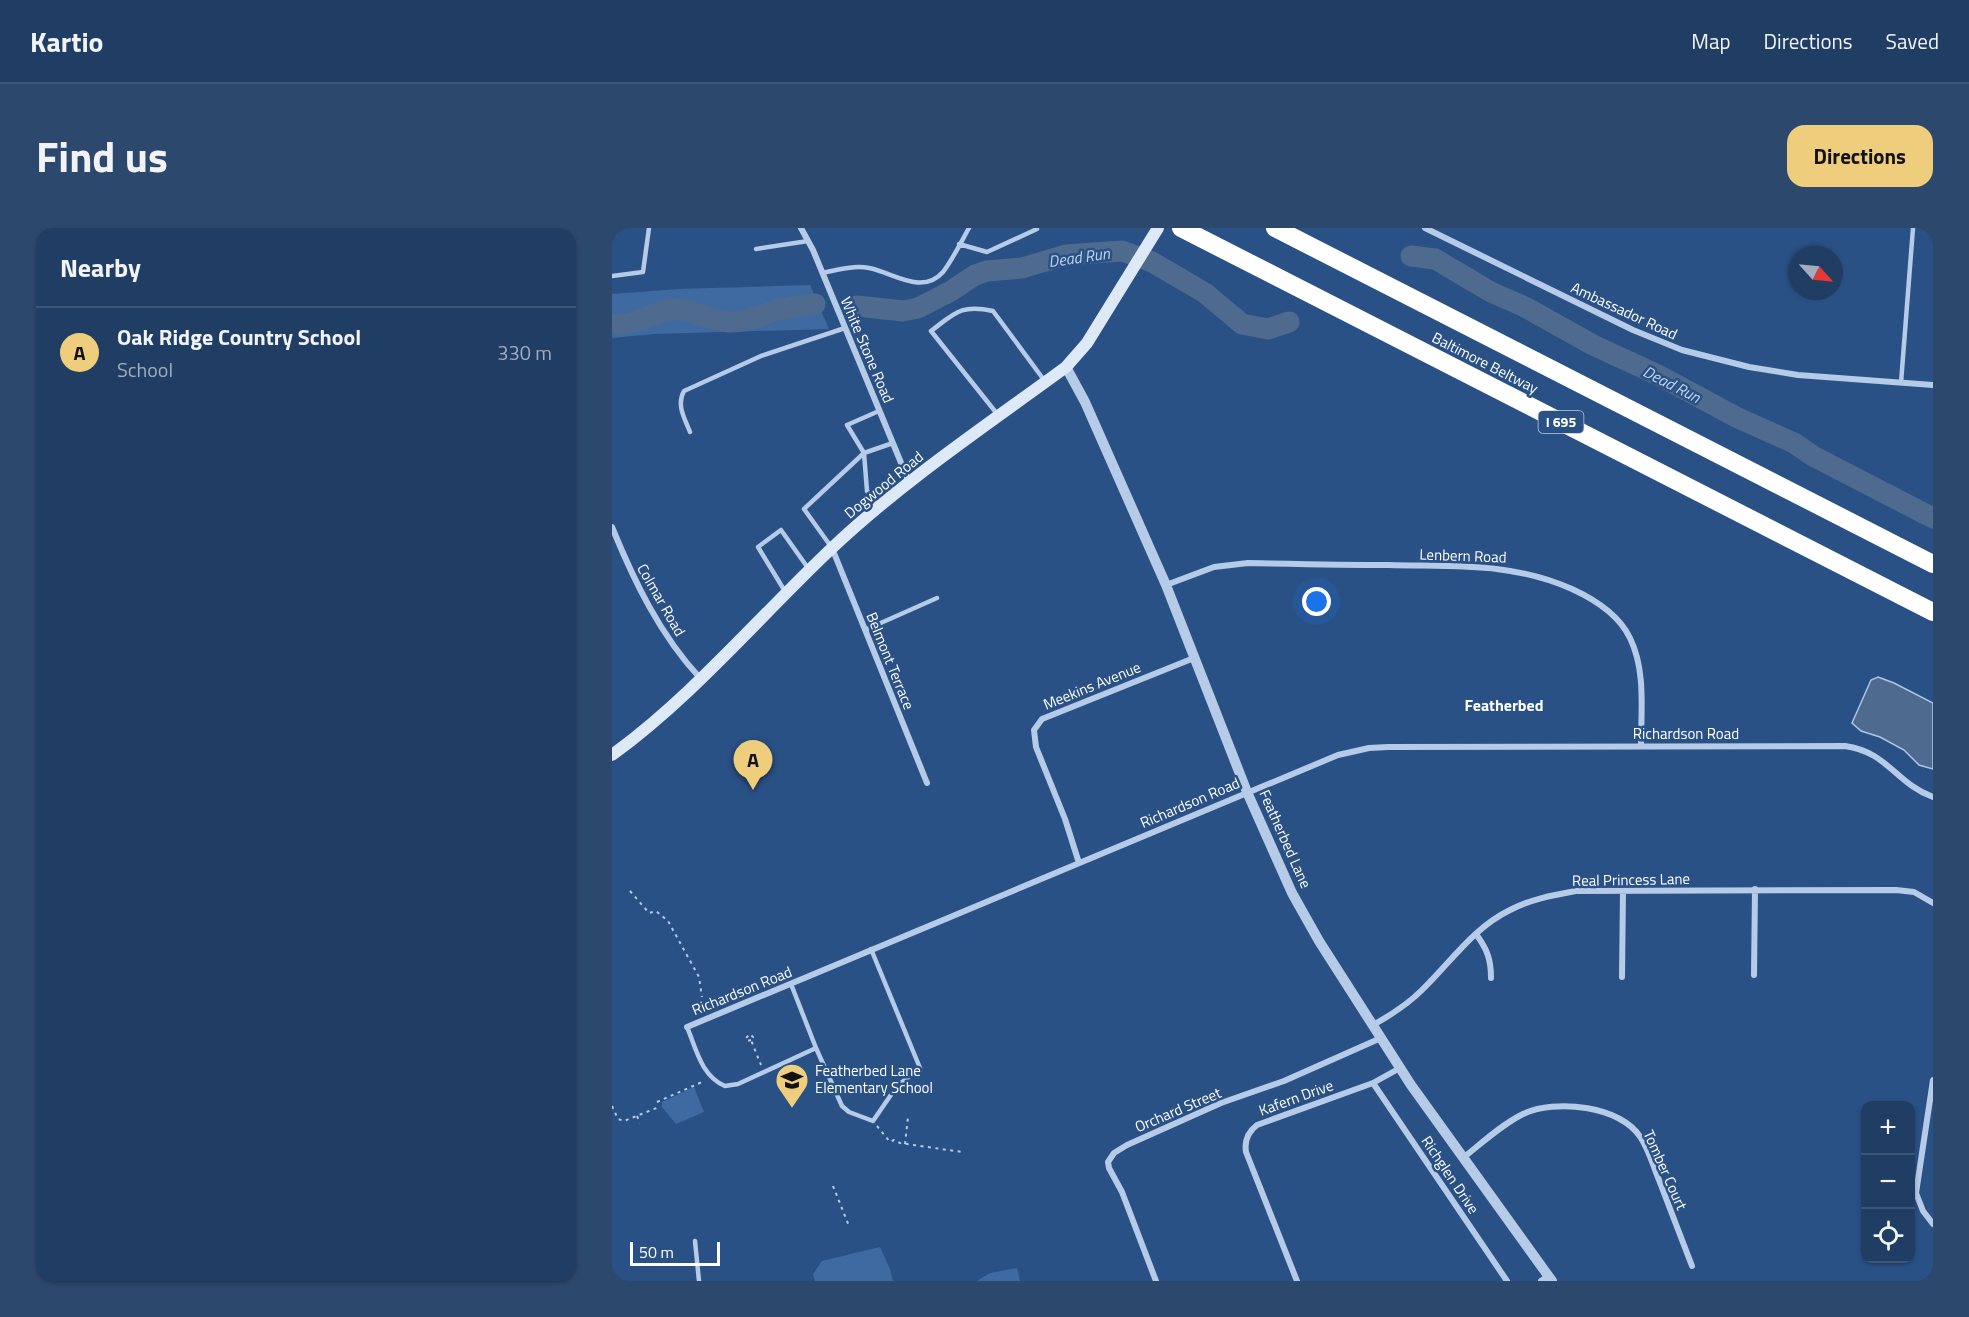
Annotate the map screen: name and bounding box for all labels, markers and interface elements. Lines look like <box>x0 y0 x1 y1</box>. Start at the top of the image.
text: Kartio <box>30 20 104 63</box>
text: Map <box>1691 25 1731 57</box>
text: Directions <box>1764 25 1853 57</box>
text: Saved <box>1886 25 1939 57</box>
text: Find us <box>36 124 168 188</box>
button: Directions <box>1787 125 1933 187</box>
water label: Dead Run <box>1047 241 1112 273</box>
north arrow <box>1789 246 1843 300</box>
text: Nearby <box>60 248 141 287</box>
street label: Ambassador Road <box>1567 276 1681 345</box>
street label: White Stone Road <box>835 293 900 406</box>
text: Oak Ridge Country School <box>117 320 361 354</box>
street label: Baltimore Beltway <box>1428 326 1542 399</box>
text: A <box>73 337 86 368</box>
text: 330 m <box>497 337 552 368</box>
text: School <box>117 354 173 385</box>
water label: Dead Run <box>1639 359 1706 409</box>
road number: I 695 <box>1538 411 1584 433</box>
street label: Dogwood Road <box>839 445 928 524</box>
street label: Lenbern Road <box>1419 542 1507 569</box>
street label: Colmar Road <box>631 559 691 640</box>
your location <box>1302 587 1331 616</box>
street label: Belmont Terrace <box>860 609 920 713</box>
street label: Meekins Avenue <box>1040 656 1144 716</box>
district label: Featherbed <box>1465 693 1544 717</box>
street label: Richardson Road <box>1633 722 1739 745</box>
pin: A <box>734 740 772 790</box>
street label: Richardson Road <box>1136 771 1243 834</box>
street label: Featherbed Lane <box>1253 786 1317 892</box>
street label: Real Princess Lane <box>1572 867 1690 892</box>
street label: Richardson Road <box>688 960 795 1021</box>
place label: Featherbed Lane Elementary School <box>815 1059 933 1099</box>
school or university icon: Featherbed Lane Elementary School <box>774 1062 810 1109</box>
street label: Kafern Drive <box>1255 1073 1336 1122</box>
street label: Orchard Street <box>1131 1081 1225 1138</box>
map controls <box>1861 1101 1915 1263</box>
button: + <box>1861 1101 1915 1155</box>
street label: Tomber Court <box>1638 1126 1694 1214</box>
street label: Richglen Drive <box>1416 1131 1485 1218</box>
button: − <box>1861 1155 1915 1209</box>
button: locate <box>1861 1209 1915 1263</box>
scale bar <box>630 1239 720 1266</box>
text: 50 m <box>639 1240 674 1264</box>

